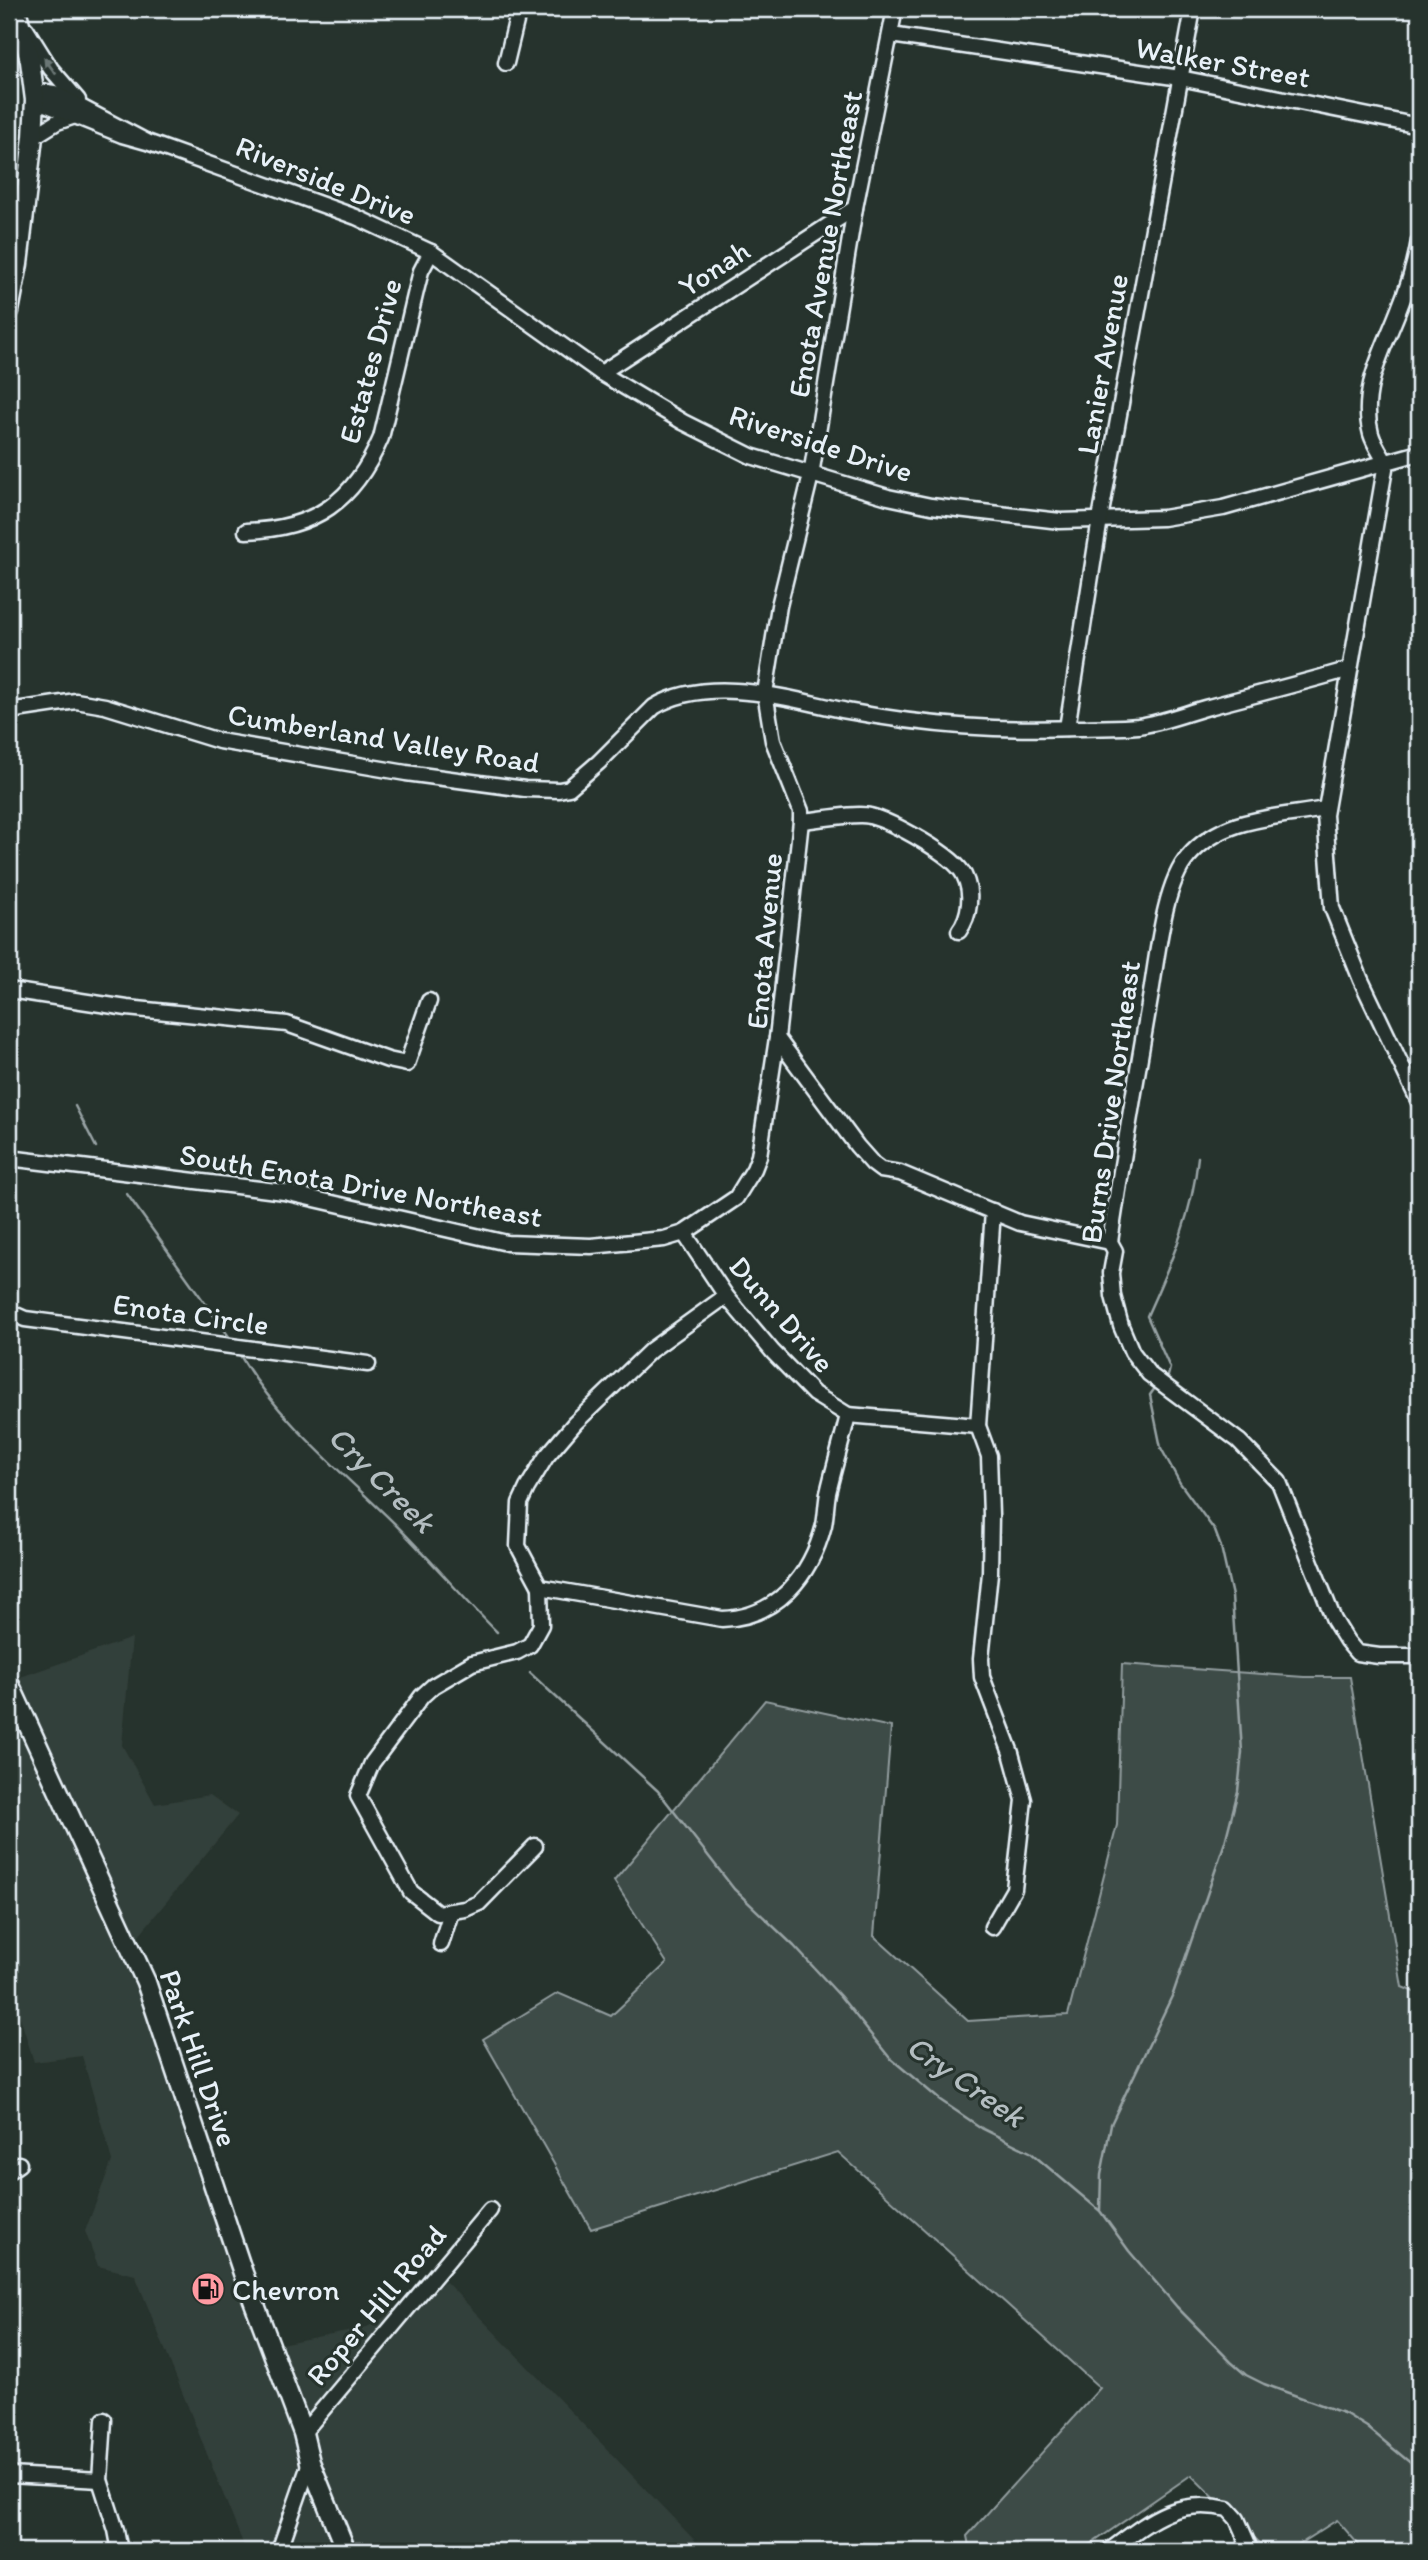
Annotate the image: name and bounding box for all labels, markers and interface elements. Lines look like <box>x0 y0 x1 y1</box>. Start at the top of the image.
street label: Walker Street <box>1133 28 1313 96</box>
one-way arrow <box>43 57 57 75</box>
street label: Enota Avenue Northeast <box>780 87 870 401</box>
street label: Riverside Drive <box>231 127 421 233</box>
street label: Yonah <box>671 231 757 305</box>
street label: Lanier Avenue <box>1068 271 1136 457</box>
street label: Estates Drive <box>330 274 410 448</box>
street label: Riverside Drive <box>724 396 918 490</box>
street label: Cumberland Valley Road <box>225 695 543 781</box>
street label: Enota Avenue <box>738 851 790 1031</box>
street label: Burns Drive Northeast <box>1072 958 1148 1246</box>
street label: South Enota Drive Northeast <box>177 1135 545 1235</box>
street label: Dunn Drive <box>721 1248 843 1380</box>
street label: Enota Circle <box>111 1285 271 1343</box>
water label: Cry Creek <box>321 1418 444 1541</box>
street label: Park Hill Drive <box>151 1965 247 2151</box>
water label: Cry Creek <box>900 2027 1034 2136</box>
street label: Roper Hill Road <box>298 2217 454 2393</box>
fuel station icon: Chevron <box>189 2270 227 2308</box>
place label: Chevron <box>232 2271 340 2308</box>

